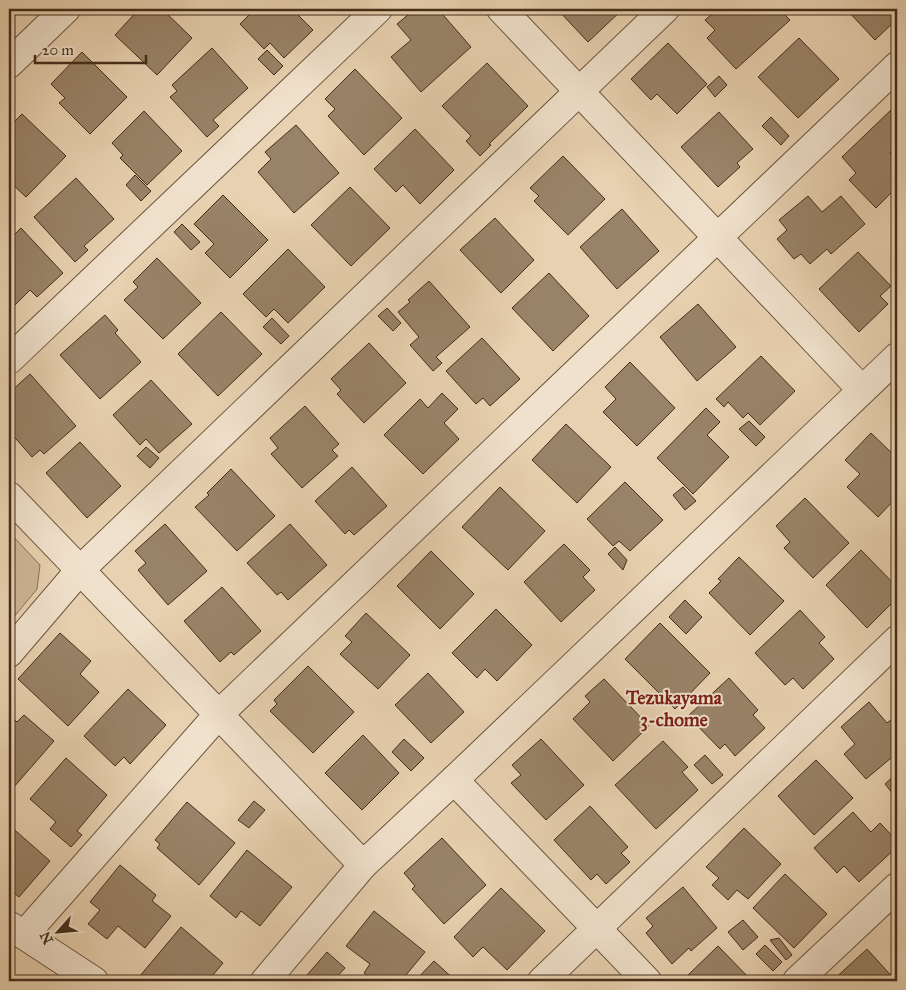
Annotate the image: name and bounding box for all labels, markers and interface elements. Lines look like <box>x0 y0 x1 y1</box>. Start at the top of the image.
scale bar <box>35 32 146 64</box>
text: 20 m <box>42 41 74 59</box>
district label: Tezukayama 3-chome <box>625 686 723 732</box>
north arrow <box>32 908 82 958</box>
text: N <box>37 928 57 947</box>

